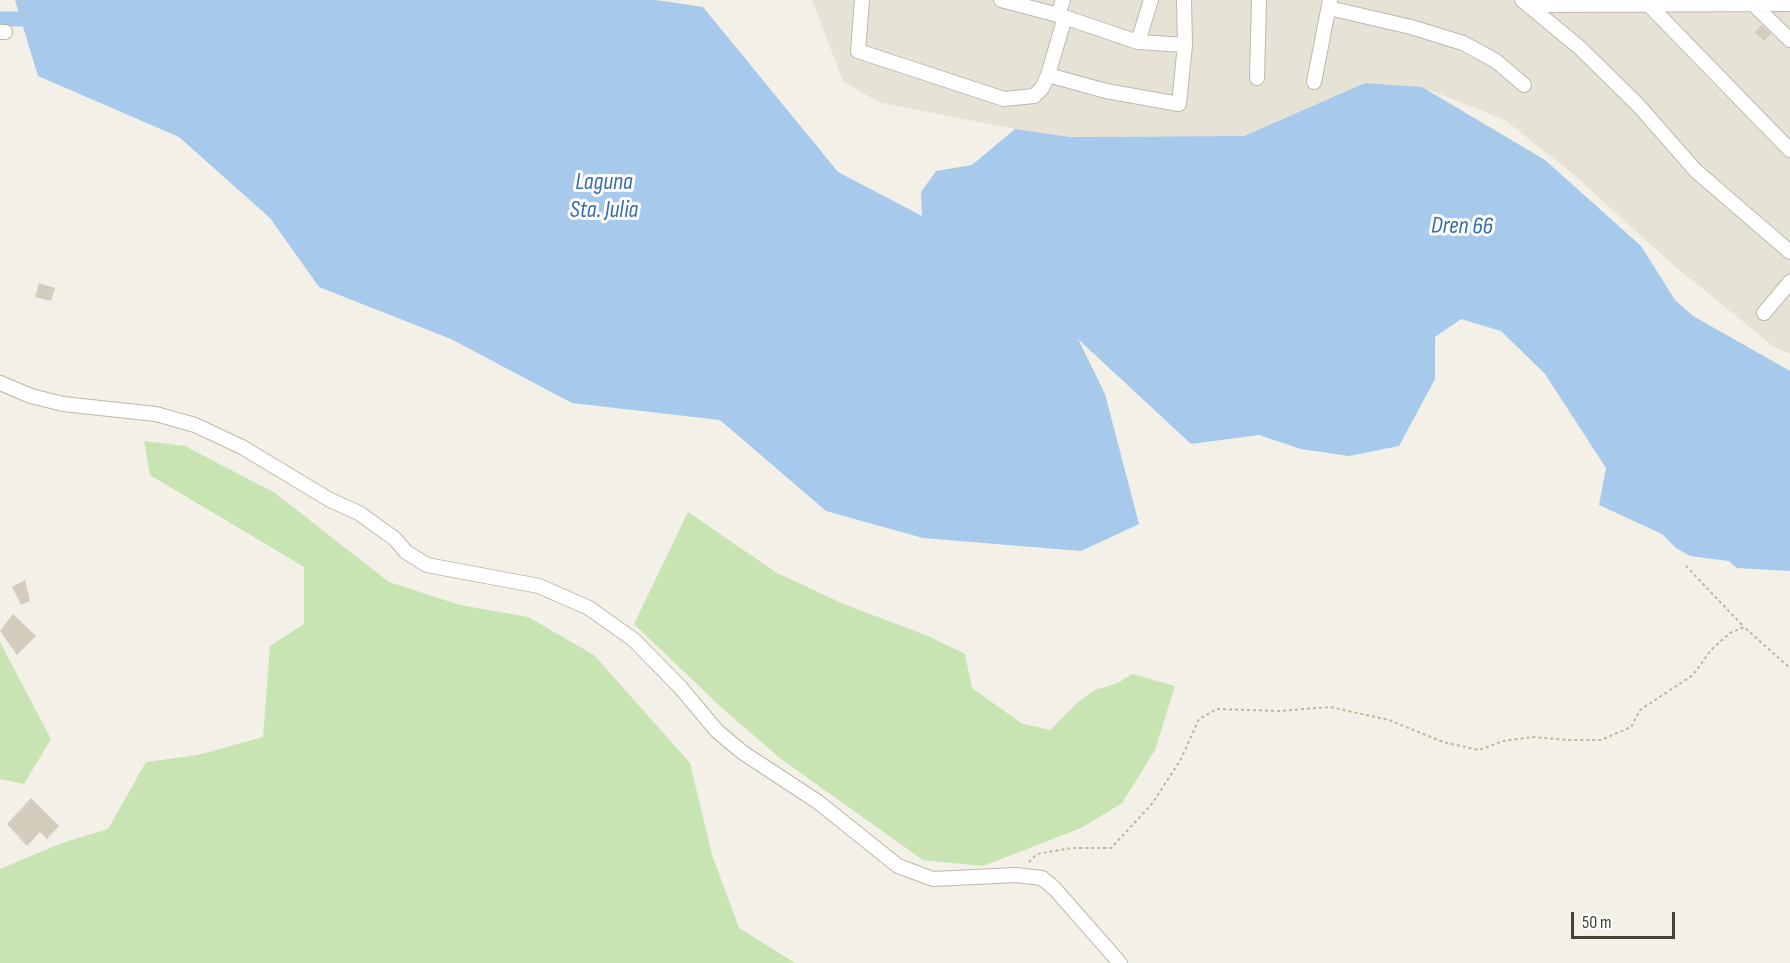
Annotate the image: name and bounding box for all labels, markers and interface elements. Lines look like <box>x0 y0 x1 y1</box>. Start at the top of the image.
water label: Laguna Sta. Julia <box>570 169 638 225</box>
water label: Dren 66 <box>1431 212 1493 242</box>
scale bar <box>1574 900 1678 938</box>
text: 50 m <box>1582 912 1612 933</box>

